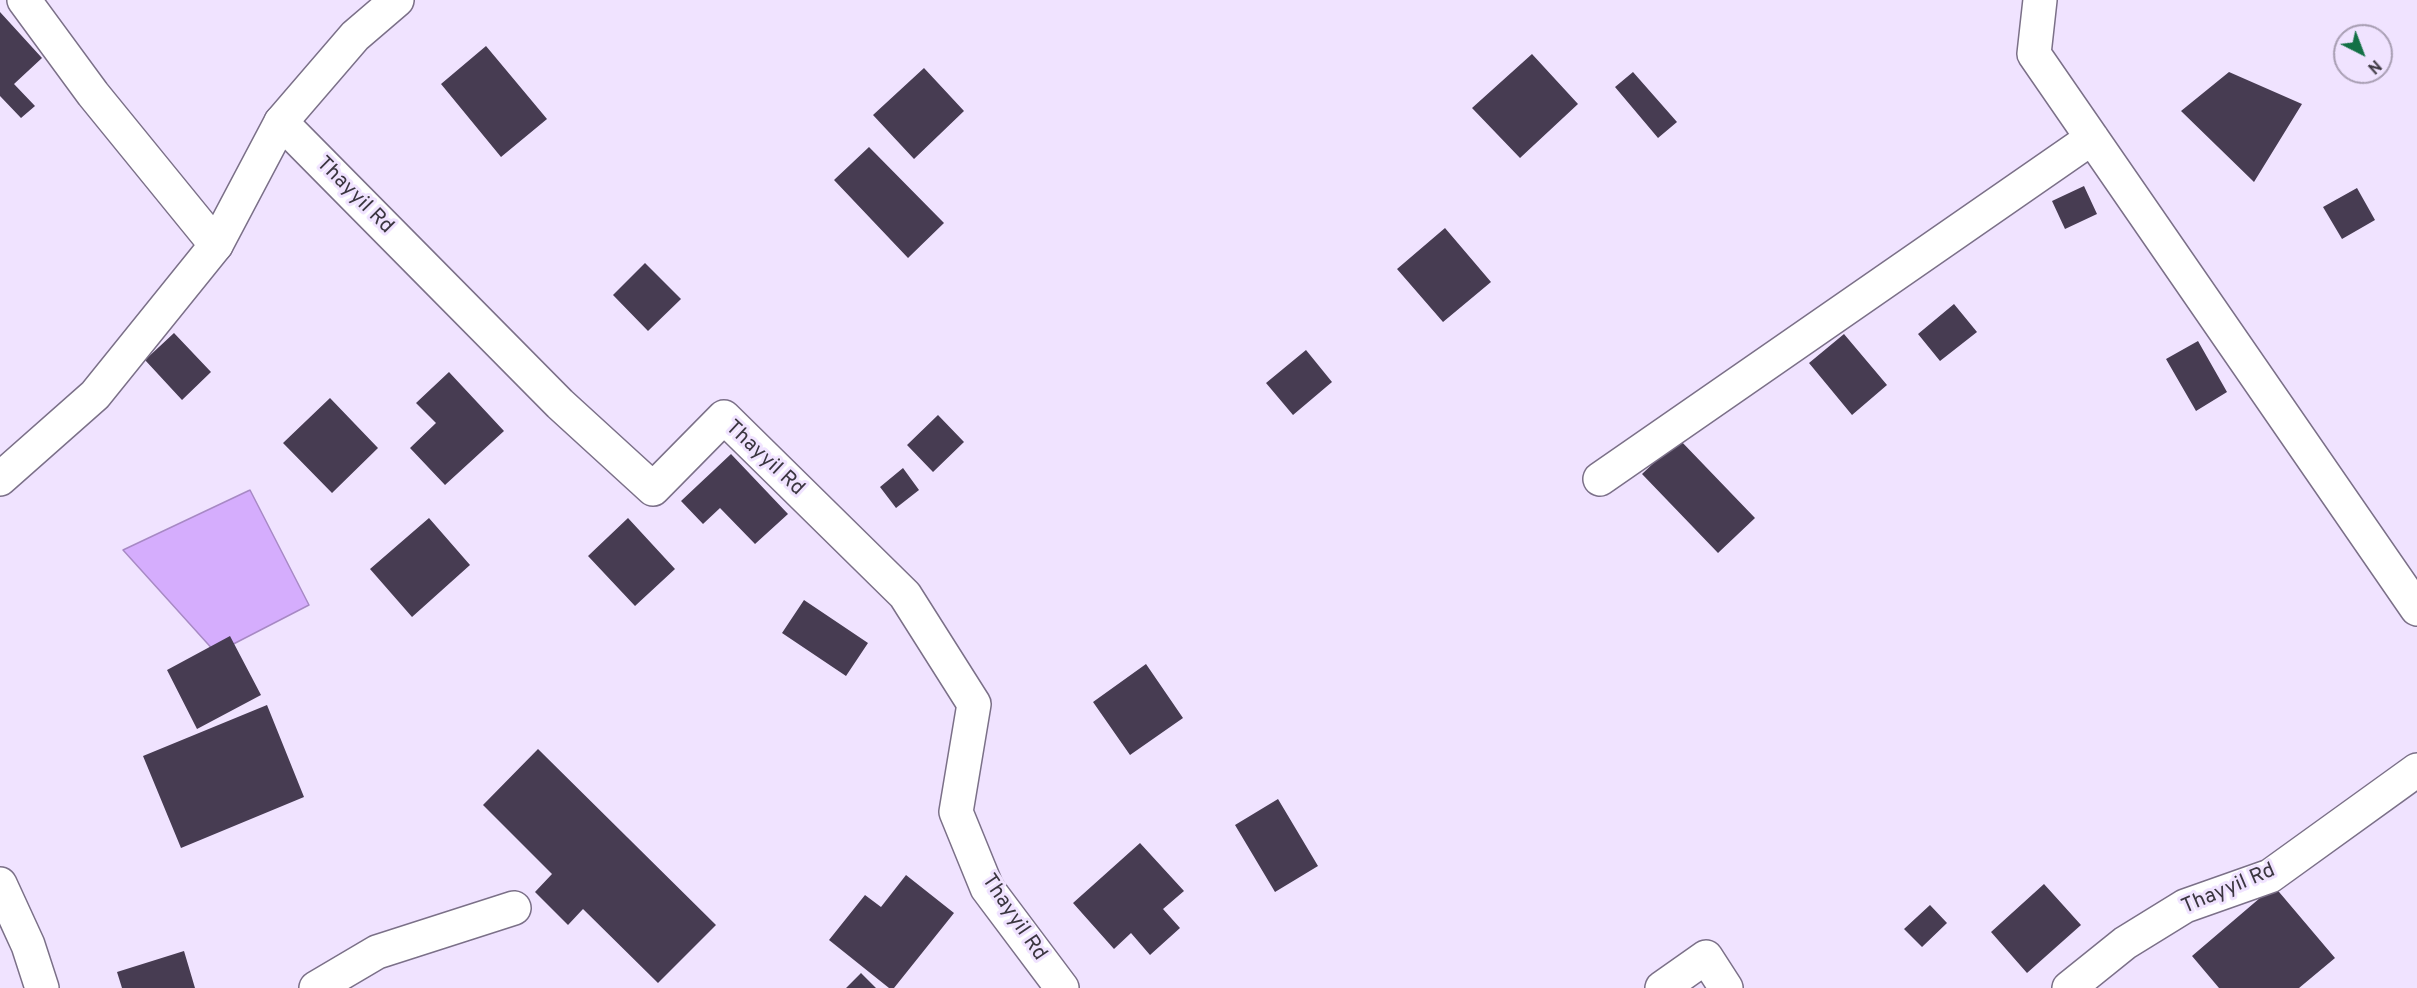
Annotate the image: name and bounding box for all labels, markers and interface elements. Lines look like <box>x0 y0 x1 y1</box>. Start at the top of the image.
north arrow <box>2333 24 2393 84</box>
text: N <box>2363 55 2385 77</box>
street label: Thayyil Rd <box>310 152 398 240</box>
street label: Thayyil Rd <box>719 416 809 502</box>
street label: Thayyil Rd <box>2179 859 2279 921</box>
street label: Thayyil Rd <box>975 870 1051 966</box>

